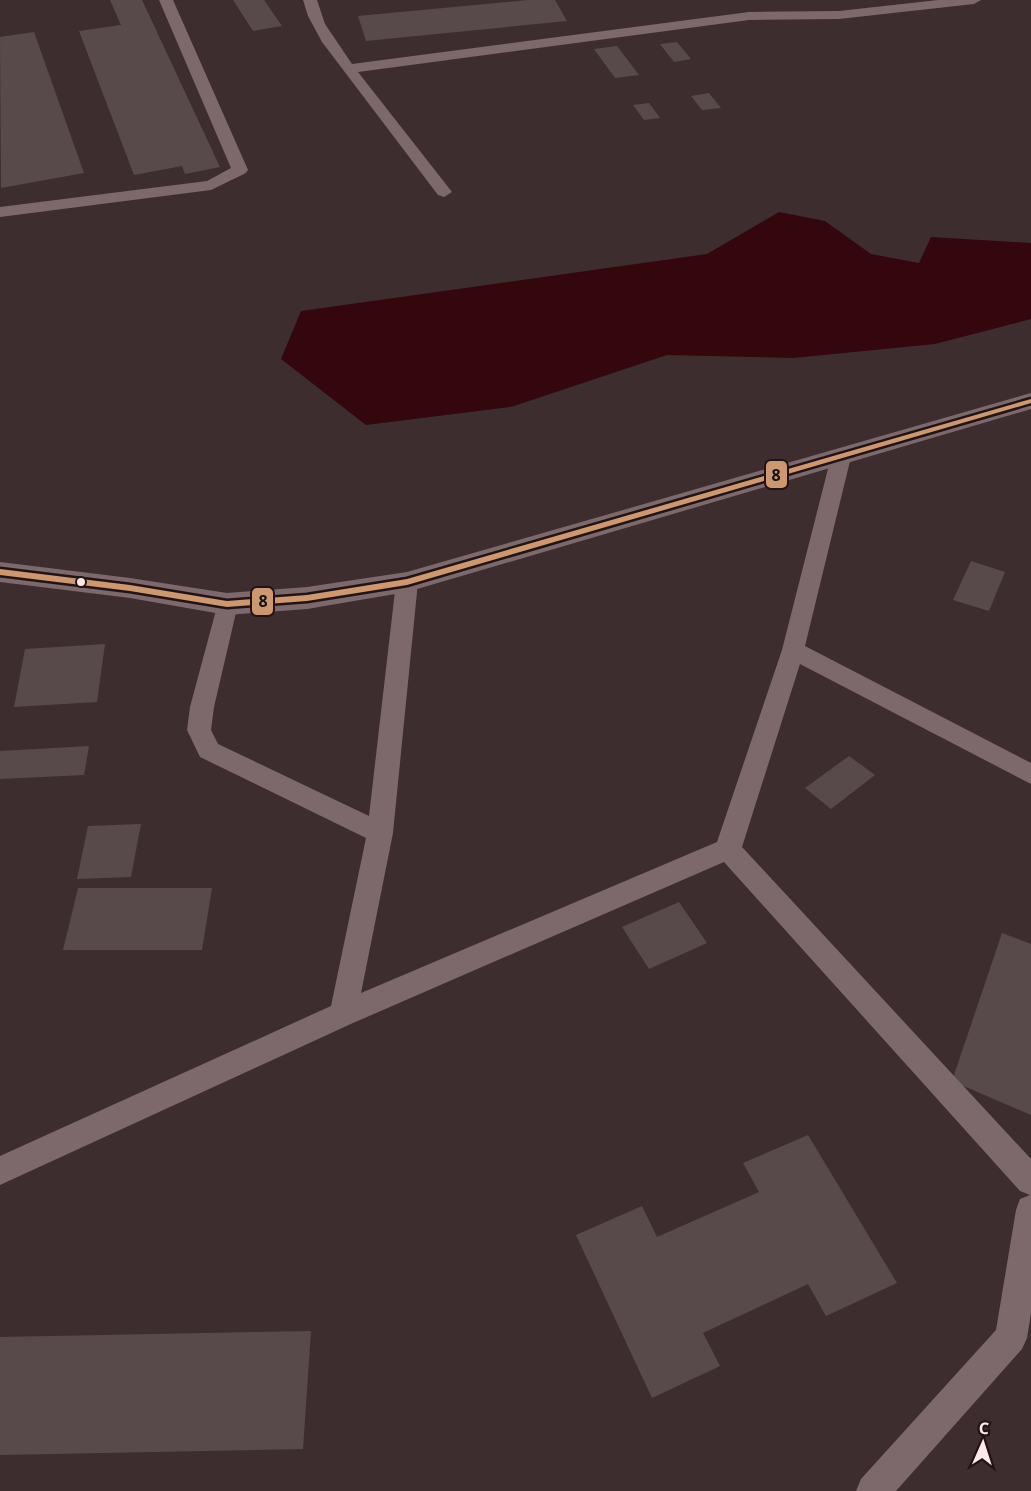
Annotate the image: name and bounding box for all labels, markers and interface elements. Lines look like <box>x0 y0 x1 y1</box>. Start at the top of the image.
line badge: 8 <box>765 460 788 489</box>
text: 8 <box>771 464 781 486</box>
unlabelled marker <box>75 576 87 588</box>
line badge: 8 <box>251 587 274 616</box>
text: 8 <box>258 590 268 612</box>
north arrow <box>953 1413 1013 1473</box>
text: С <box>978 1417 989 1439</box>

